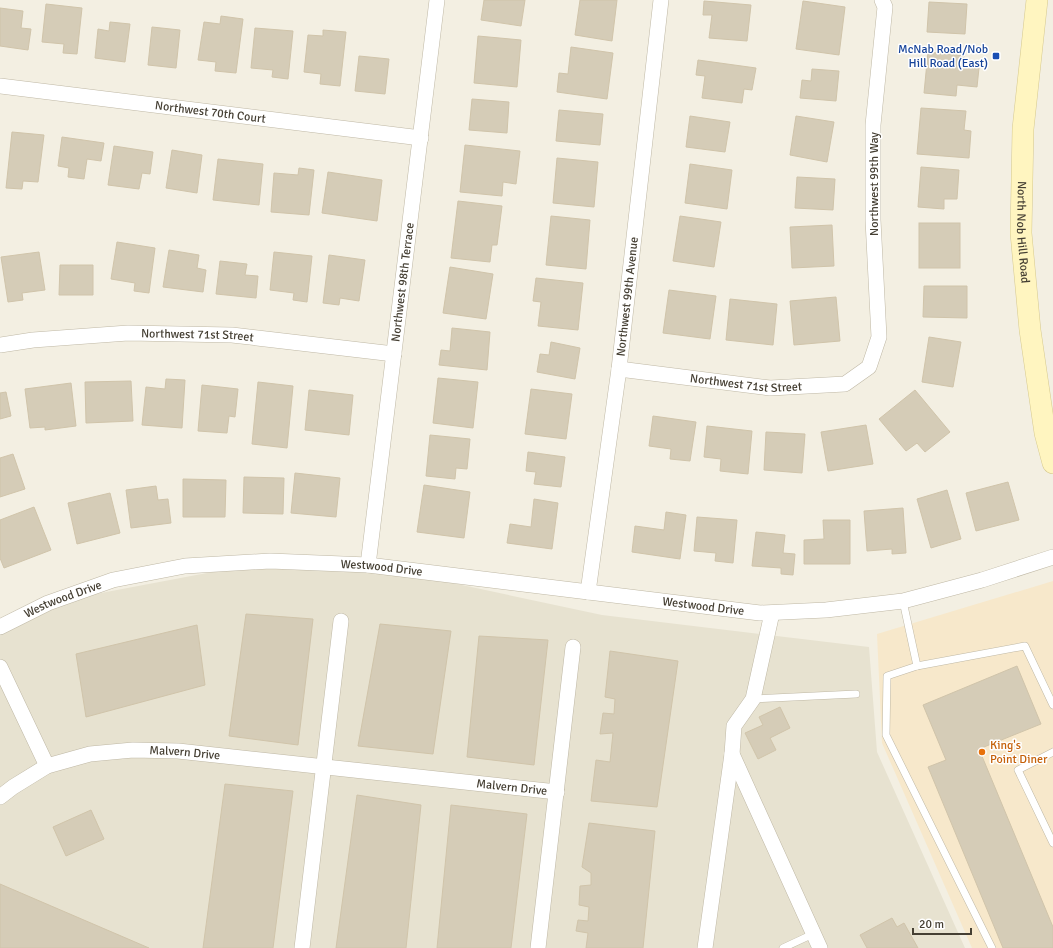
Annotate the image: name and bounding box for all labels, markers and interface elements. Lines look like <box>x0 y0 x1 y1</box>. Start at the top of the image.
place label: McNab Road/Nob Hill Road (East) <box>898 42 988 71</box>
marker: McNab Road/Nob Hill Road (East) <box>991 51 1001 61</box>
street label: Northwest 70th Court <box>154 98 267 127</box>
street label: Northwest 99th Way <box>867 132 882 236</box>
street label: North Nob Hill Road <box>1013 181 1033 284</box>
street label: Northwest 98th Terrace <box>388 222 418 343</box>
street label: Northwest 99th Avenue <box>613 236 642 357</box>
street label: Northwest 71st Street <box>141 326 254 345</box>
street label: Northwest 71st Street <box>689 371 803 396</box>
street label: Westwood Drive <box>340 557 423 580</box>
street label: Westwood Drive <box>22 578 104 622</box>
street label: Westwood Drive <box>662 594 745 619</box>
place label: King's Point Diner <box>990 738 1048 767</box>
street label: Malvern Drive <box>149 743 221 764</box>
marker: King's Point Diner <box>977 747 987 757</box>
street label: Malvern Drive <box>476 776 548 799</box>
scale bar <box>913 910 971 936</box>
text: 20 m <box>919 917 944 932</box>

